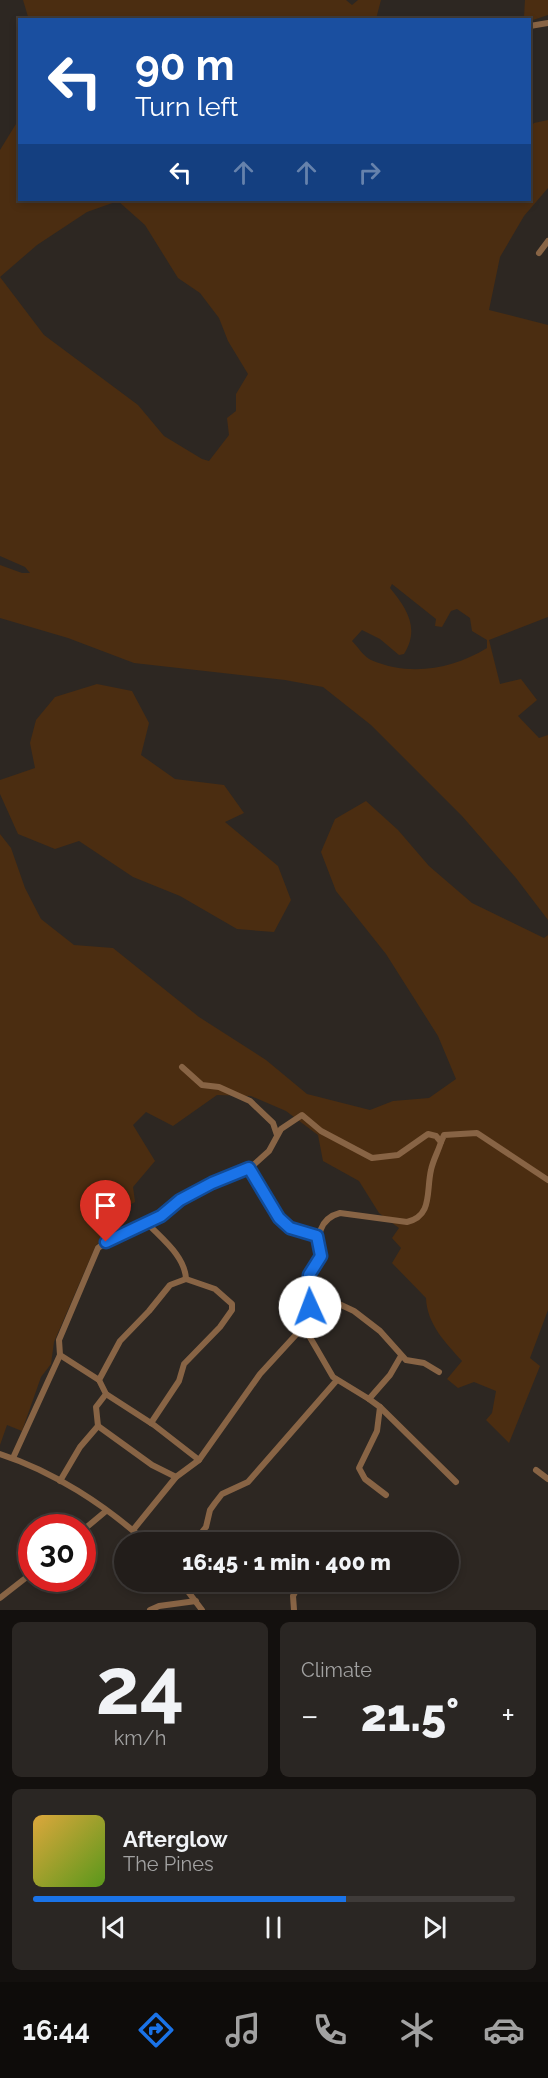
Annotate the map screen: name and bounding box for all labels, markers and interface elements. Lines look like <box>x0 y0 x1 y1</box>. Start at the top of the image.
text: 90 m <box>135 41 235 90</box>
icon: left <box>36 42 114 120</box>
text: Turn left <box>135 91 238 122</box>
icon: left <box>164 156 197 189</box>
icon: ahead <box>227 156 260 189</box>
icon: ahead <box>290 156 323 189</box>
icon: right <box>353 156 386 189</box>
pin <box>80 1180 131 1242</box>
icon: arrive <box>89 1189 122 1222</box>
position arrow <box>278 1275 342 1339</box>
speed limit sign: 30 <box>18 1514 96 1592</box>
text: 16:45 · 1 min · 400 m <box>182 1549 391 1575</box>
text: 24 <box>96 1641 184 1732</box>
text: Climate <box>301 1658 372 1682</box>
text: 21.5° <box>361 1689 459 1742</box>
text: − <box>301 1696 319 1735</box>
text: + <box>501 1696 515 1735</box>
text: km/h <box>114 1726 166 1750</box>
text: Afterglow <box>123 1826 228 1852</box>
text: The Pines <box>123 1852 214 1876</box>
icon: previous <box>97 1911 130 1944</box>
icon: pause <box>257 1911 290 1944</box>
icon: next <box>418 1911 451 1944</box>
icon: directions <box>135 2009 177 2051</box>
icon: music <box>222 2009 264 2051</box>
icon: phone <box>309 2009 351 2051</box>
icon: climate <box>396 2009 438 2051</box>
icon: car <box>483 2009 525 2051</box>
text: 16:44 <box>23 2015 90 2046</box>

